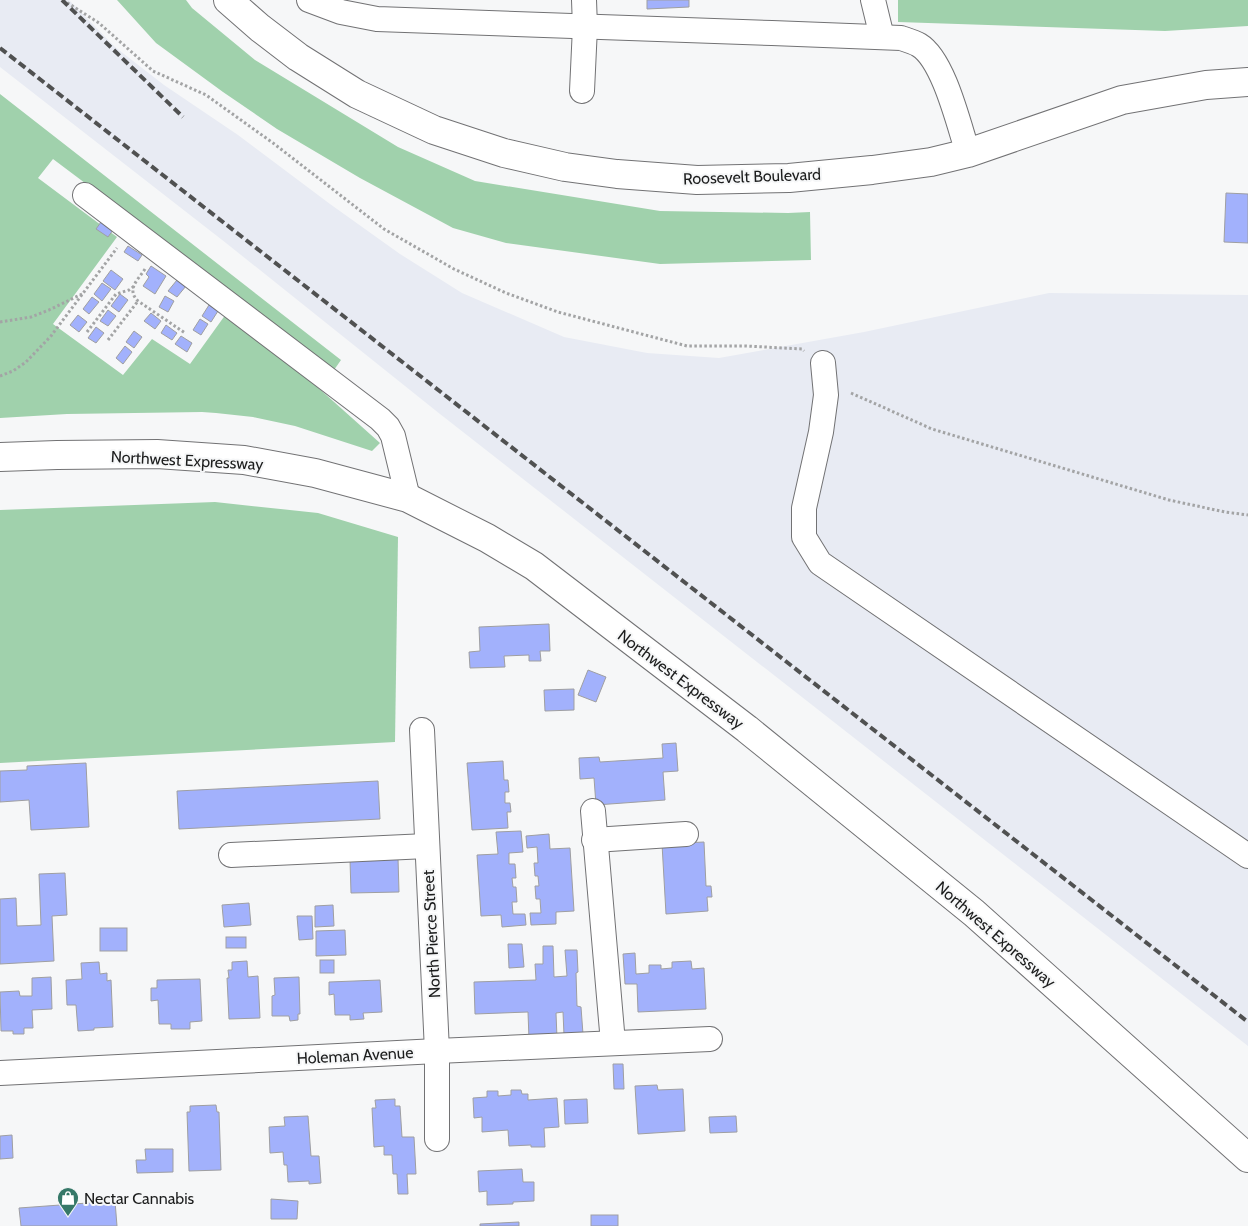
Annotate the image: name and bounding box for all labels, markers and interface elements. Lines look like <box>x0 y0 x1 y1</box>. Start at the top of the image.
street label: Roosevelt Boulevard <box>683 165 821 188</box>
street label: Northwest Expressway <box>110 447 264 474</box>
street label: Northwest Expressway <box>614 626 747 733</box>
street label: North Pierce Street <box>419 869 444 998</box>
street label: Northwest Expressway <box>932 877 1060 992</box>
street label: Holeman Avenue <box>296 1043 414 1068</box>
shop icon: Nectar Cannabis <box>56 1186 80 1217</box>
place label: Nectar Cannabis <box>84 1189 195 1208</box>

